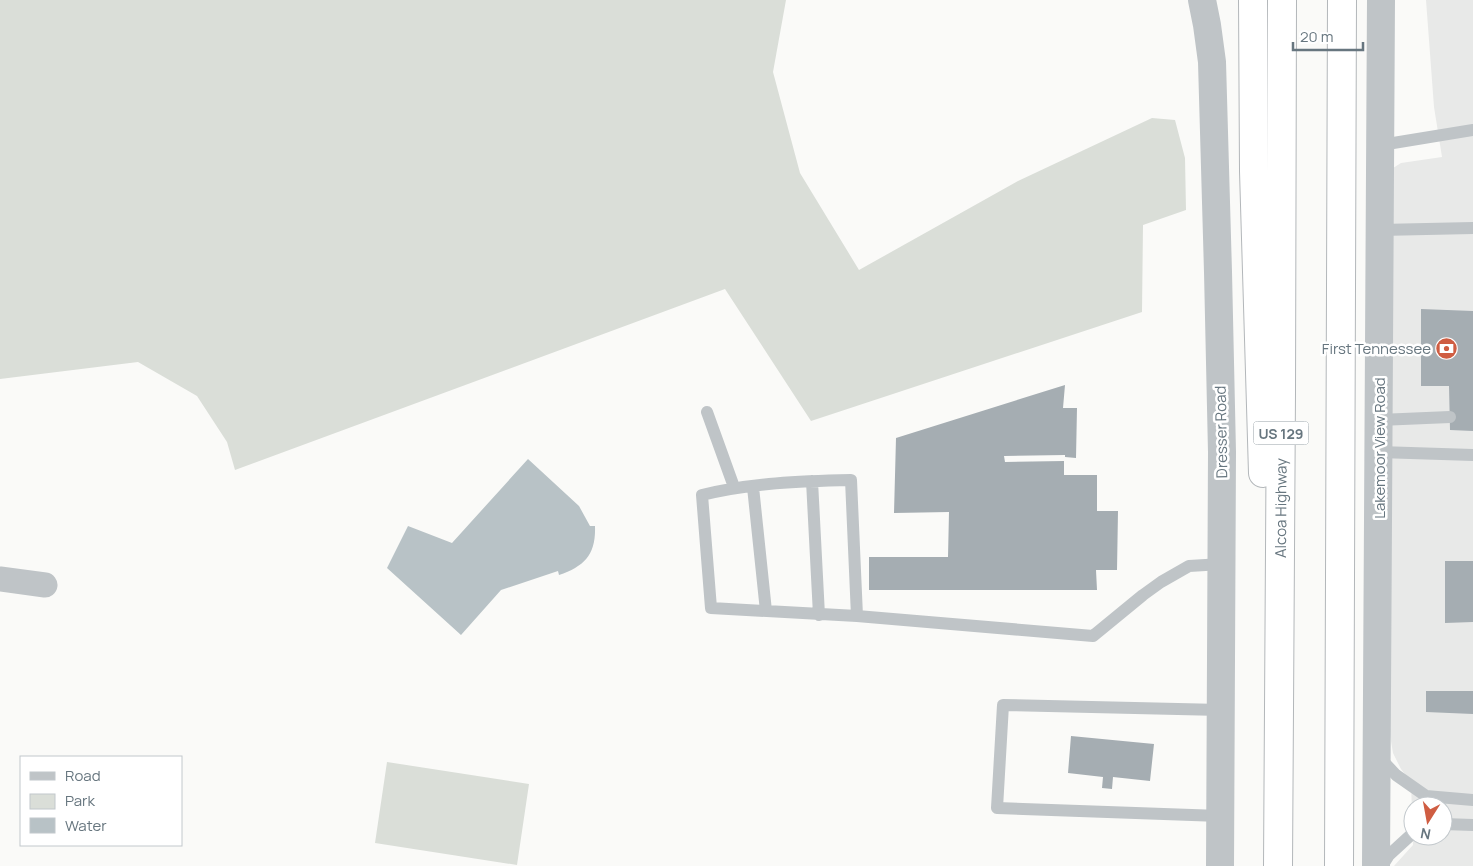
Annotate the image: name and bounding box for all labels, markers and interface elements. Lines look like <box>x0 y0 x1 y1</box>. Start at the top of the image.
scale bar <box>1293 20 1363 52</box>
text: 20 m <box>1300 26 1333 47</box>
bank icon: First Tennessee <box>1435 336 1459 360</box>
place label: First Tennessee <box>1322 338 1431 359</box>
street label: Lakemoor View Road <box>1369 377 1390 519</box>
street label: Dresser Road <box>1210 386 1232 478</box>
road number: US 129 <box>1254 422 1308 444</box>
street label: Alcoa Highway <box>1269 458 1291 558</box>
legend <box>20 756 182 846</box>
text: Road <box>65 765 101 786</box>
text: Park <box>65 790 95 811</box>
north arrow <box>1403 796 1453 846</box>
text: Water <box>65 815 107 836</box>
text: N <box>1419 824 1432 845</box>

